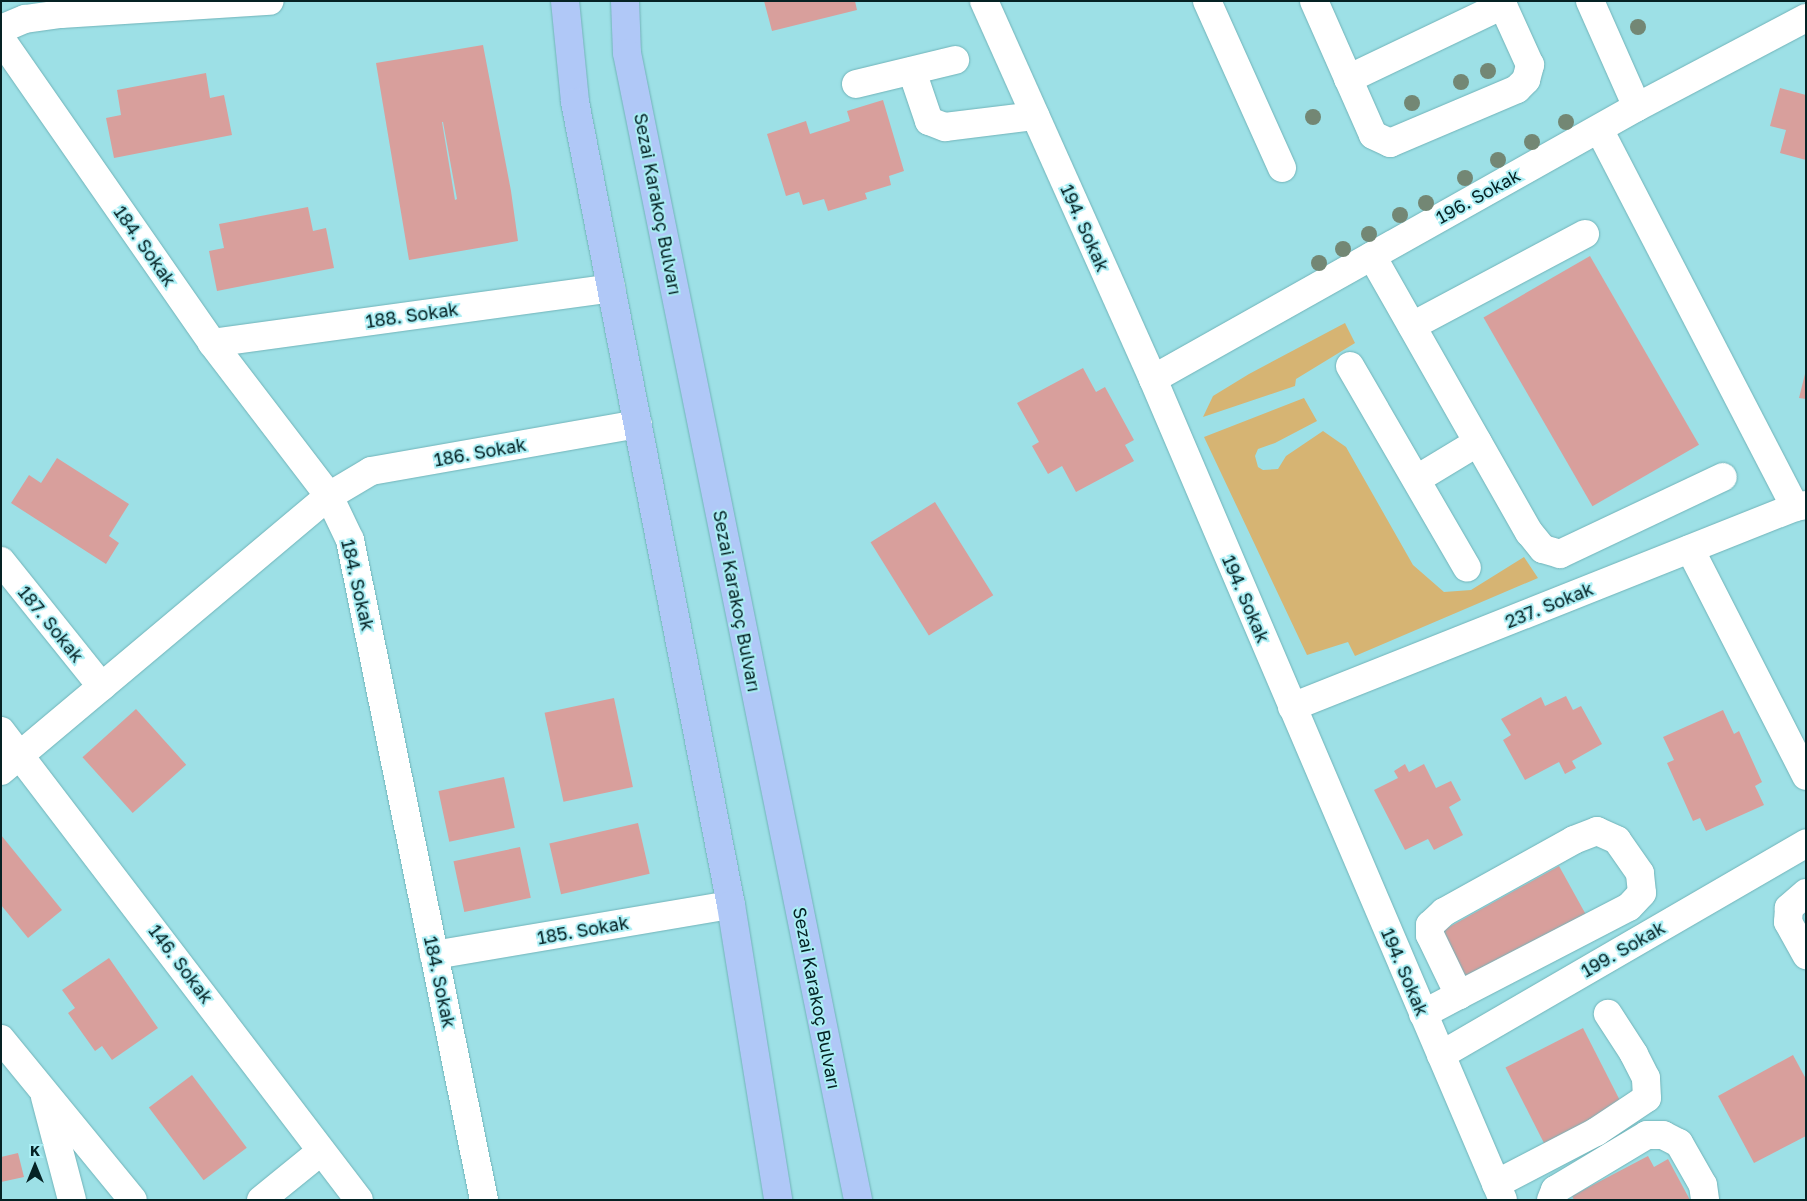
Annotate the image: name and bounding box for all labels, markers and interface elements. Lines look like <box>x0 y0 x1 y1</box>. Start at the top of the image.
street label: Sezai Karakoç Bulvarı <box>630 111 686 297</box>
street label: 196. Sokak <box>1432 164 1524 228</box>
street label: 194. Sokak <box>1056 181 1114 275</box>
street label: 184. Sokak <box>109 202 181 290</box>
street label: 188. Sokak <box>364 298 460 332</box>
street label: 186. Sokak <box>432 433 528 471</box>
street label: Sezai Karakoç Bulvarı <box>709 508 765 694</box>
street label: 184. Sokak <box>337 537 379 633</box>
street label: 194. Sokak <box>1218 552 1274 646</box>
street label: 237. Sokak <box>1502 578 1596 632</box>
street label: 187. Sokak <box>14 582 88 666</box>
street label: Sezai Karakoç Bulvarı <box>789 905 845 1091</box>
street label: 185. Sokak <box>535 911 631 949</box>
street label: 199. Sokak <box>1577 916 1669 982</box>
street label: 146. Sokak <box>144 920 218 1008</box>
street label: 194. Sokak <box>1377 925 1433 1019</box>
street label: 184. Sokak <box>420 934 460 1030</box>
north arrow <box>10 1141 60 1191</box>
text: K <box>30 1142 40 1159</box>

